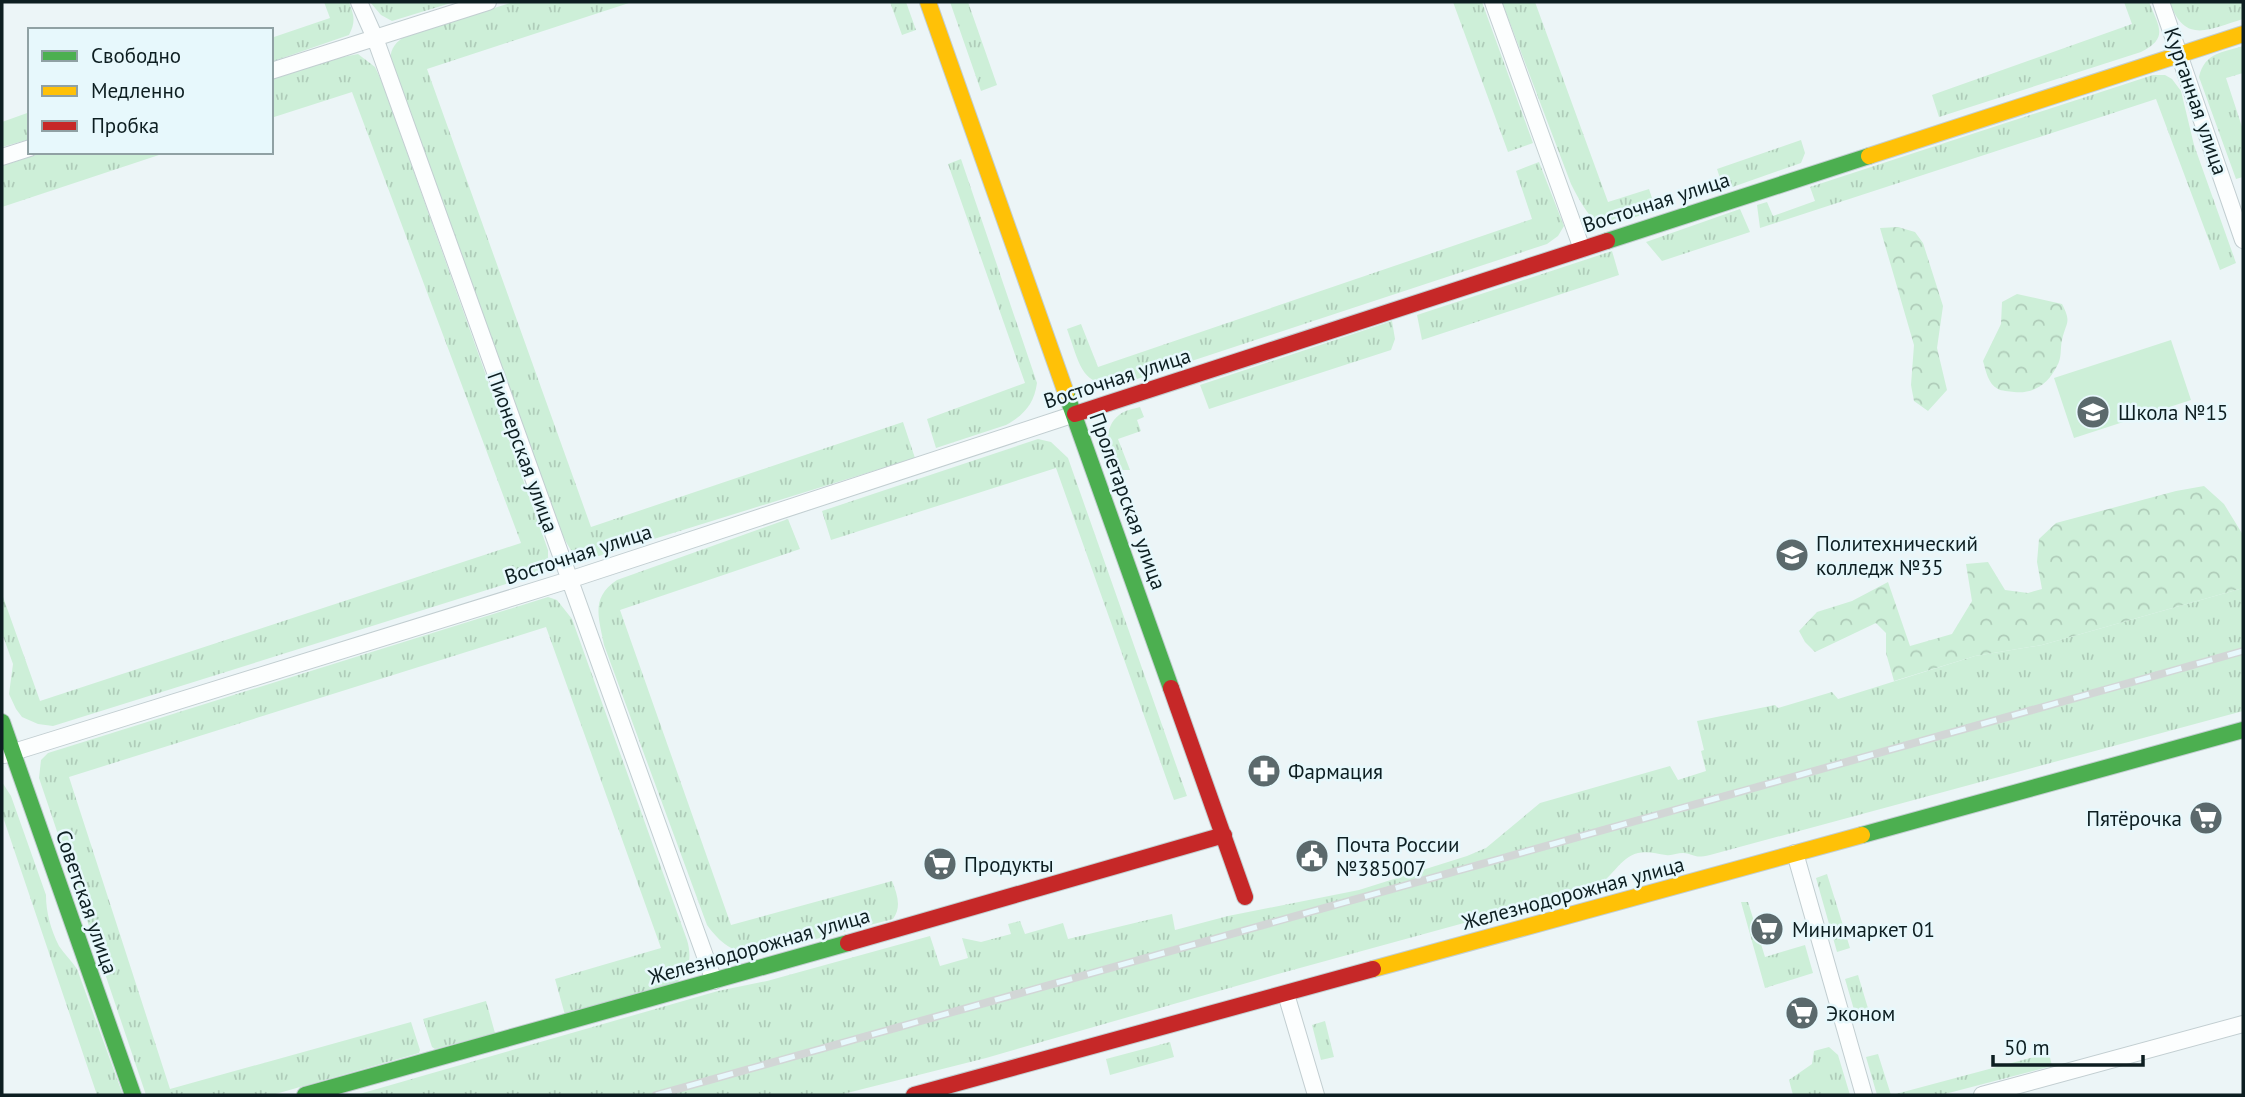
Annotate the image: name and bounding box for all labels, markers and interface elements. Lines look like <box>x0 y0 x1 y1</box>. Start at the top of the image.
street label: Курганная улица <box>2158 24 2234 178</box>
legend <box>28 28 273 154</box>
text: Свободно <box>91 42 181 69</box>
text: Медленно <box>91 77 185 104</box>
text: Пробка <box>91 112 159 139</box>
street label: Восточная улица <box>1579 166 1733 238</box>
street label: Восточная улица <box>1040 342 1194 414</box>
street label: Пионерская улица <box>481 368 565 536</box>
school or university icon: Школа №15 <box>2074 393 2112 431</box>
place label: Школа №15 <box>2118 399 2228 426</box>
street label: Пролетарская улица <box>1083 409 1173 593</box>
street label: Восточная улица <box>501 518 655 590</box>
place label: Политехнический колледж №35 <box>1816 530 1978 581</box>
school or university icon: Политехнический колледж №35 <box>1773 536 1811 574</box>
pharmacy icon: Фармация <box>1245 752 1283 790</box>
place label: Фармация <box>1288 758 1383 785</box>
supermarket icon: Пятёрочка <box>2187 799 2225 837</box>
place label: Пятёрочка <box>2086 805 2182 832</box>
street label: Советская улица <box>50 826 124 978</box>
place label: Почта России №385007 <box>1336 831 1459 882</box>
public building icon: Почта России №385007 <box>1293 837 1331 875</box>
supermarket icon: Продукты <box>921 845 959 883</box>
street label: Железнодорожная улица <box>1458 850 1687 936</box>
place label: Продукты <box>964 851 1054 878</box>
street label: Железнодорожная улица <box>644 901 873 991</box>
supermarket icon: Минимаркет 01 <box>1748 910 1786 948</box>
place label: Минимаркет 01 <box>1792 916 1935 943</box>
supermarket icon: Эконом <box>1783 994 1821 1032</box>
place label: Эконом <box>1826 1000 1895 1027</box>
scale bar <box>1993 1024 2144 1068</box>
text: 50 m <box>2004 1034 2050 1061</box>

